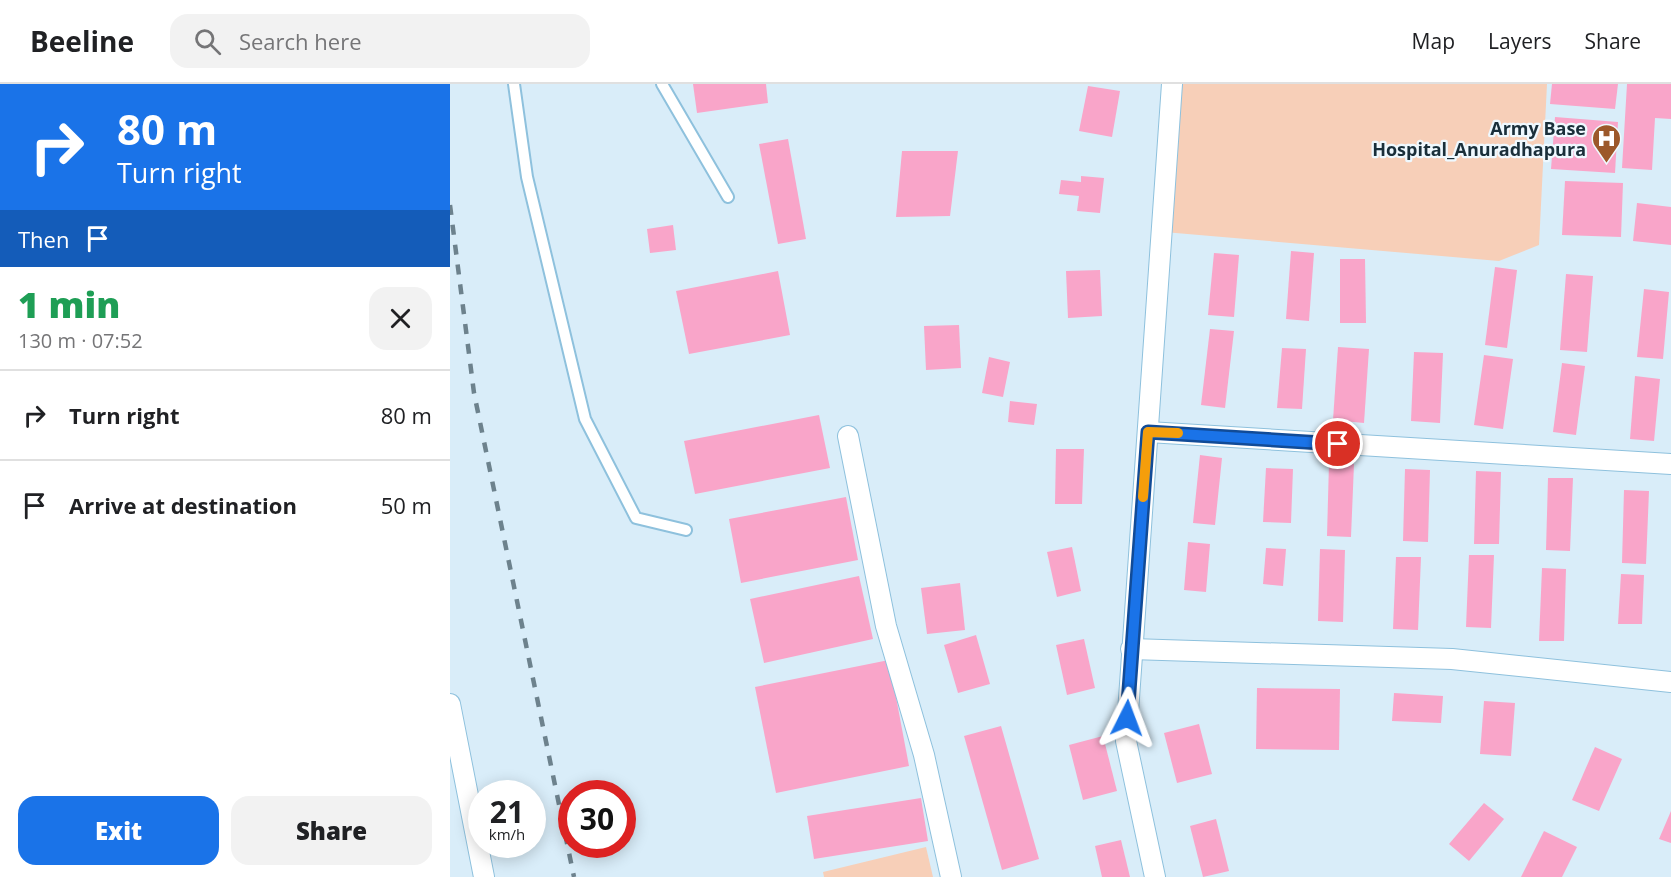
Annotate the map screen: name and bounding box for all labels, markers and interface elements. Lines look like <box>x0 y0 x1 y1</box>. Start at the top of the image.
search box <box>170 14 590 68</box>
text: Beeline <box>30 22 134 60</box>
icon: search <box>191 25 224 58</box>
text: Search here <box>239 26 362 56</box>
text: Map <box>1412 27 1455 55</box>
text: Layers <box>1488 27 1552 55</box>
text: Share <box>1585 27 1641 55</box>
text: 80 m <box>117 100 217 157</box>
icon: right <box>18 108 96 186</box>
place label: Army Base Hospital_Anuradhapura <box>1372 116 1586 161</box>
hospital icon: Army Base Hospital_Anuradhapura <box>1591 122 1623 164</box>
text: Turn right <box>117 154 242 191</box>
icon: arrive <box>81 222 114 255</box>
text: Then <box>18 224 69 254</box>
text: 1 min <box>18 280 120 329</box>
button: close <box>369 287 432 350</box>
text: 130 m · 07:52 <box>18 327 143 354</box>
icon: right <box>18 399 51 432</box>
text: Turn right <box>69 400 180 430</box>
text: 80 m <box>381 400 432 430</box>
pin <box>1312 418 1363 469</box>
icon: arrive <box>1321 427 1354 460</box>
icon: arrive <box>18 489 51 522</box>
text: Arrive at destination <box>69 490 297 520</box>
text: 50 m <box>381 490 432 520</box>
position arrow <box>1095 686 1159 750</box>
speed limit sign: 30 <box>558 780 636 858</box>
text: 21 <box>490 791 524 832</box>
button: Exit <box>18 796 219 865</box>
button: Share <box>231 796 432 865</box>
text: km/h <box>489 824 525 844</box>

